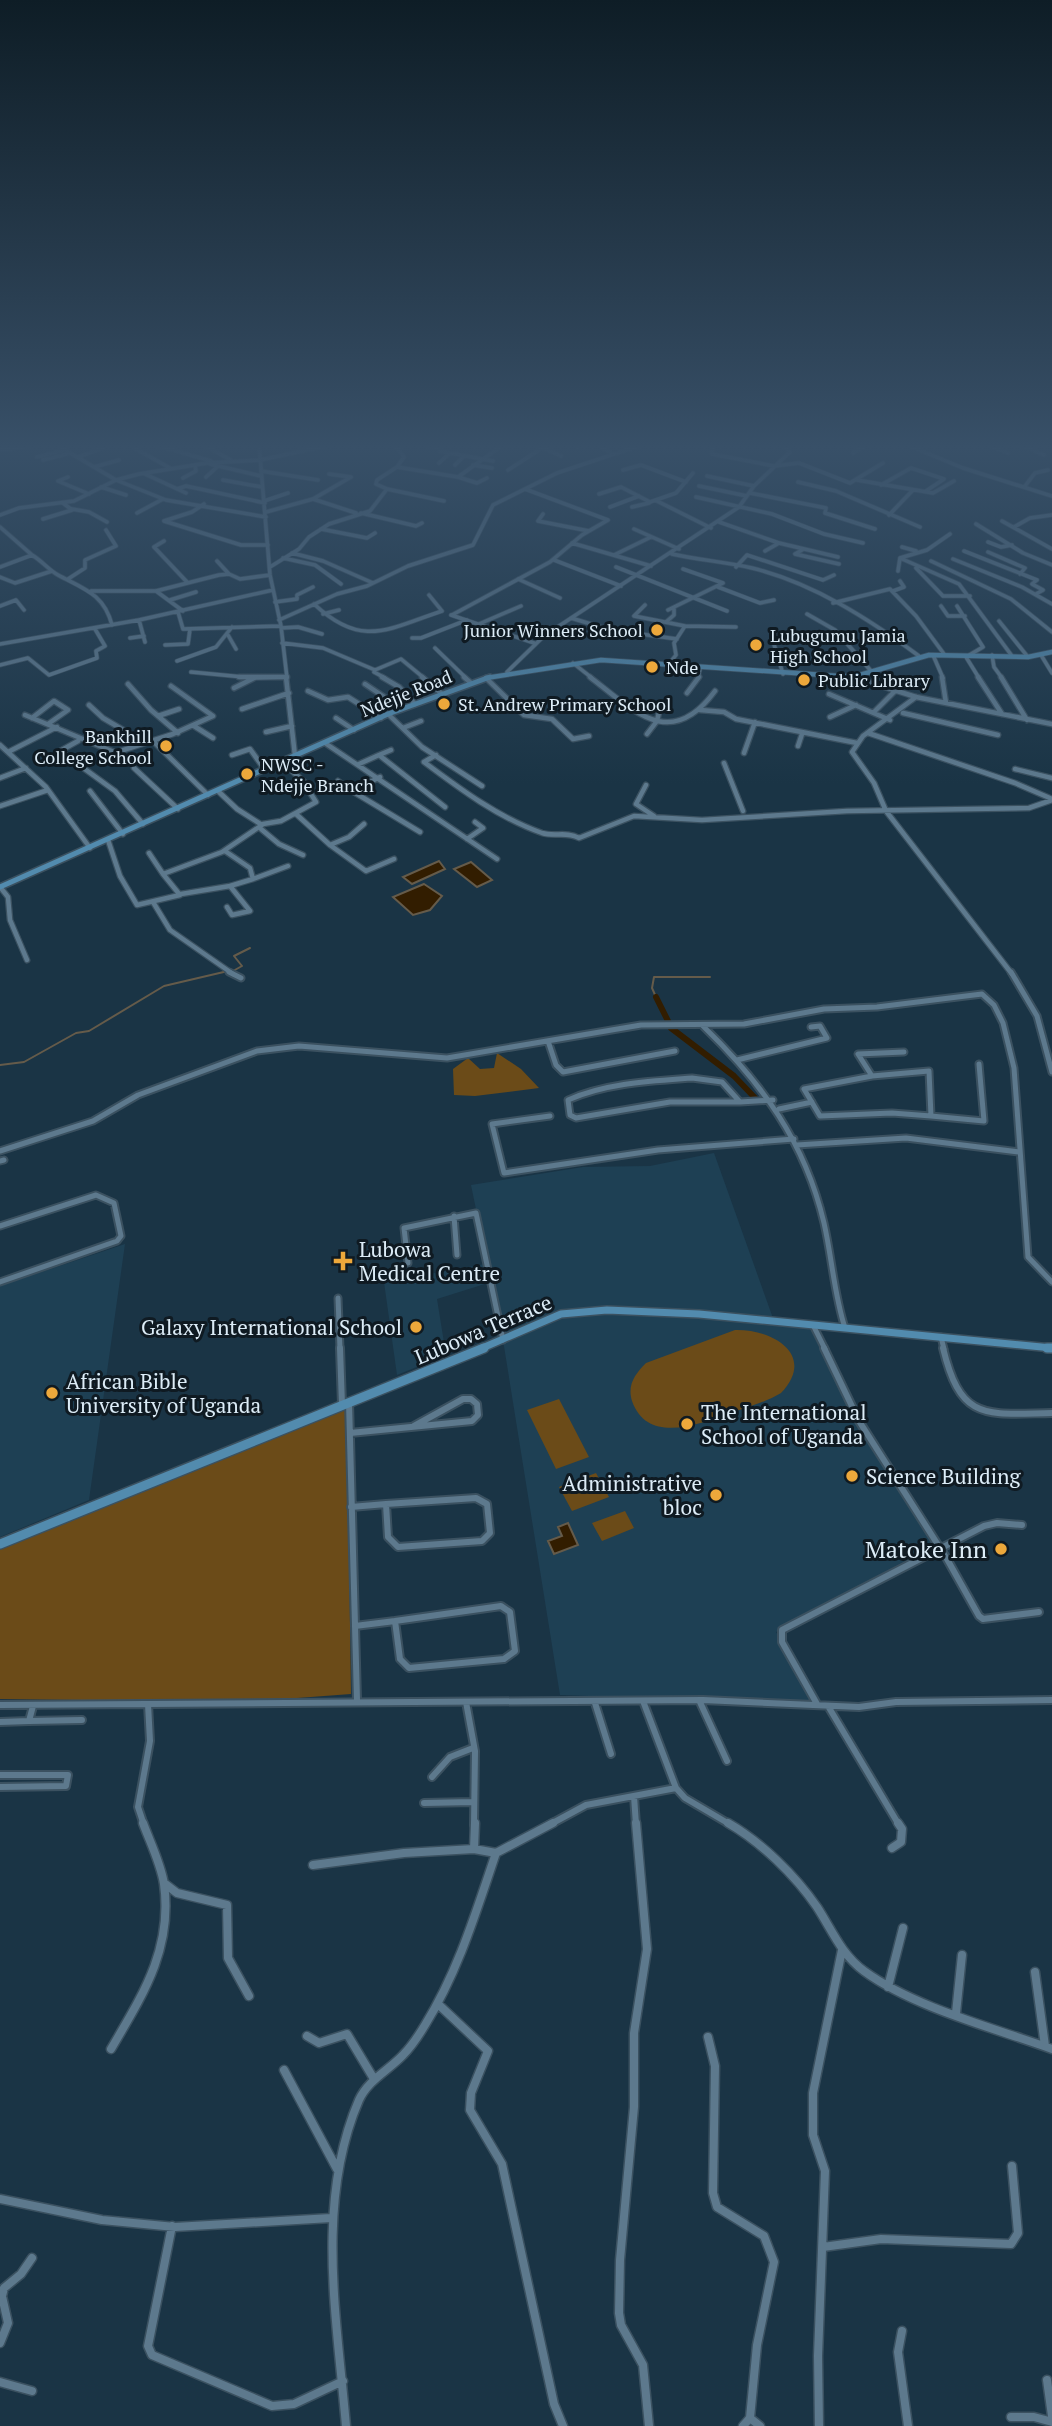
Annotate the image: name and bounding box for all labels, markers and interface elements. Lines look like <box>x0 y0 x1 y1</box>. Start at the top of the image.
place label: Junior Winners School <box>464 618 643 642</box>
marker: Junior Winners School <box>649 622 665 638</box>
place label: Lubugumu Jamia High School <box>770 623 906 668</box>
marker: Lubugumu Jamia High School <box>748 637 764 653</box>
place label: Nde <box>666 655 698 679</box>
marker: Nde <box>644 659 660 675</box>
street label: Ndejje Road <box>357 664 455 722</box>
place label: Public Library <box>818 668 931 692</box>
marker: Public Library <box>796 672 812 688</box>
place label: St. Andrew Primary School <box>458 692 671 716</box>
marker: St. Andrew Primary School <box>436 696 452 712</box>
place label: Bankhill College School <box>34 724 152 769</box>
marker: Bankhill College School <box>158 738 174 754</box>
place label: NWSC - Ndejje Branch <box>261 752 374 797</box>
marker: NWSC - Ndejje Branch <box>239 766 255 782</box>
place label: Lubowa Medical Centre <box>359 1235 500 1287</box>
marker: Lubowa Medical Centre <box>333 1251 353 1271</box>
street label: Lubowa Terrace <box>410 1288 556 1370</box>
place label: Galaxy International School <box>141 1313 402 1341</box>
marker: Galaxy International School <box>408 1319 424 1335</box>
place label: African Bible University of Uganda <box>66 1367 261 1419</box>
marker: African Bible University of Uganda <box>44 1385 60 1401</box>
place label: The International School of Uganda <box>701 1398 866 1450</box>
marker: The International School of Uganda <box>679 1416 695 1432</box>
place label: Science Building <box>866 1462 1022 1490</box>
marker: Science Building <box>844 1468 860 1484</box>
place label: Administrative bloc <box>562 1469 702 1521</box>
marker: Administrative bloc <box>708 1487 724 1503</box>
place label: Matoke Inn <box>865 1533 987 1565</box>
marker: Matoke Inn <box>993 1541 1009 1557</box>

